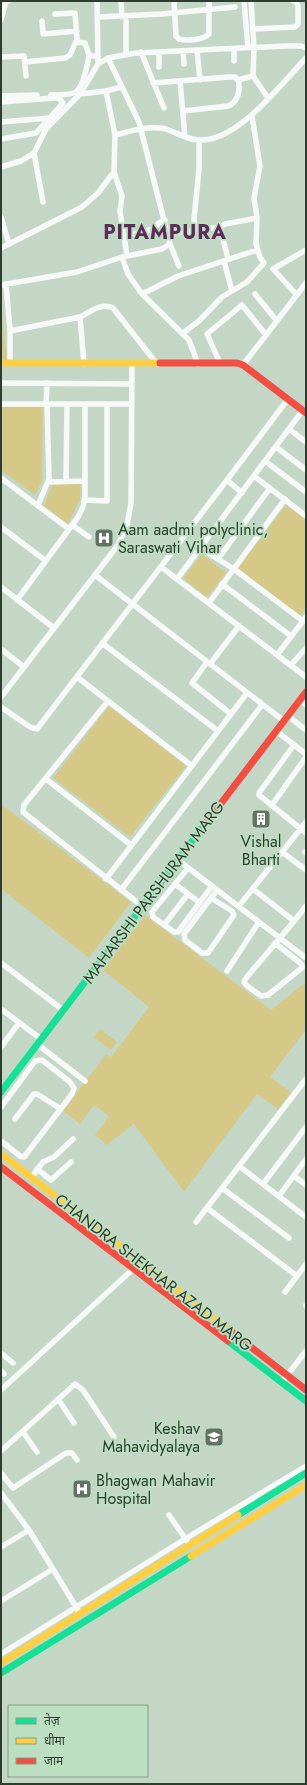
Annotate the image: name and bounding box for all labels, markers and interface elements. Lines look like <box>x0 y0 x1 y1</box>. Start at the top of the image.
district label: PITAMPURA <box>103 218 227 247</box>
place label: Aam aadmi polyclinic, Saraswati Vihar <box>118 518 268 559</box>
hospital icon: Aam aadmi polyclinic, Saraswati Vihar <box>93 527 115 549</box>
street label: MAHARSHI PARSHURAM MARG <box>77 796 230 988</box>
building icon: Vishal Bharti <box>250 808 272 830</box>
place label: Vishal Bharti <box>241 830 281 871</box>
street label: CHANDRA SHEKHAR AZAD MARG <box>50 1188 257 1357</box>
place label: Keshav Mahavidyalaya <box>102 1417 201 1458</box>
school or university icon: Keshav Mahavidyalaya <box>203 1426 225 1448</box>
place label: Bhagwan Mahavir Hospital <box>96 1469 216 1510</box>
hospital icon: Bhagwan Mahavir Hospital <box>71 1478 93 1500</box>
legend <box>8 1705 148 1777</box>
text: तेज़ <box>44 1712 61 1730</box>
text: धीमा <box>44 1732 66 1750</box>
text: जाम <box>44 1752 64 1770</box>

